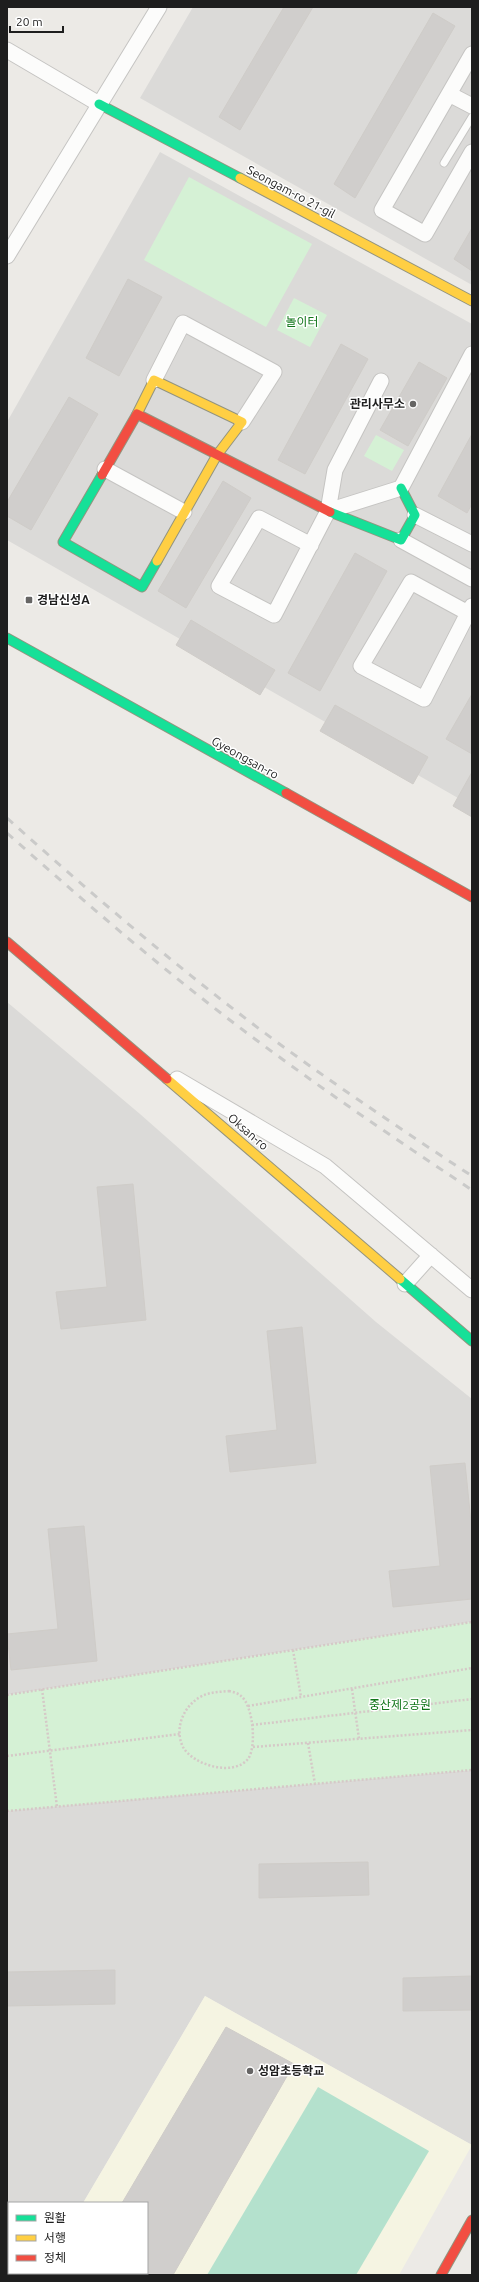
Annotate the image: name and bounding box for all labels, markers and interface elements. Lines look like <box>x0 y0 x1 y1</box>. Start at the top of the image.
scale bar <box>10 8 63 34</box>
text: 20 m <box>16 15 43 28</box>
street label: Seongam-ro 21-gil <box>245 163 338 220</box>
park label: 놀이터 <box>285 315 319 328</box>
place label: 관리사무소 <box>350 397 405 410</box>
marker: 관리사무소 <box>408 399 418 409</box>
place label: 경남신성A <box>37 593 90 606</box>
marker: 경남신성A <box>24 595 34 605</box>
street label: Gyeongsan-ro <box>210 734 281 781</box>
street label: Oksan-ro <box>226 1111 271 1152</box>
park label: 중산제2공원 <box>369 1698 431 1711</box>
place label: 성암초등학교 <box>258 2064 324 2077</box>
marker: 성암초등학교 <box>245 2066 255 2076</box>
legend <box>8 2202 148 2274</box>
text: 원활 <box>44 2211 66 2224</box>
text: 서행 <box>44 2231 66 2244</box>
text: 정체 <box>44 2251 66 2264</box>

